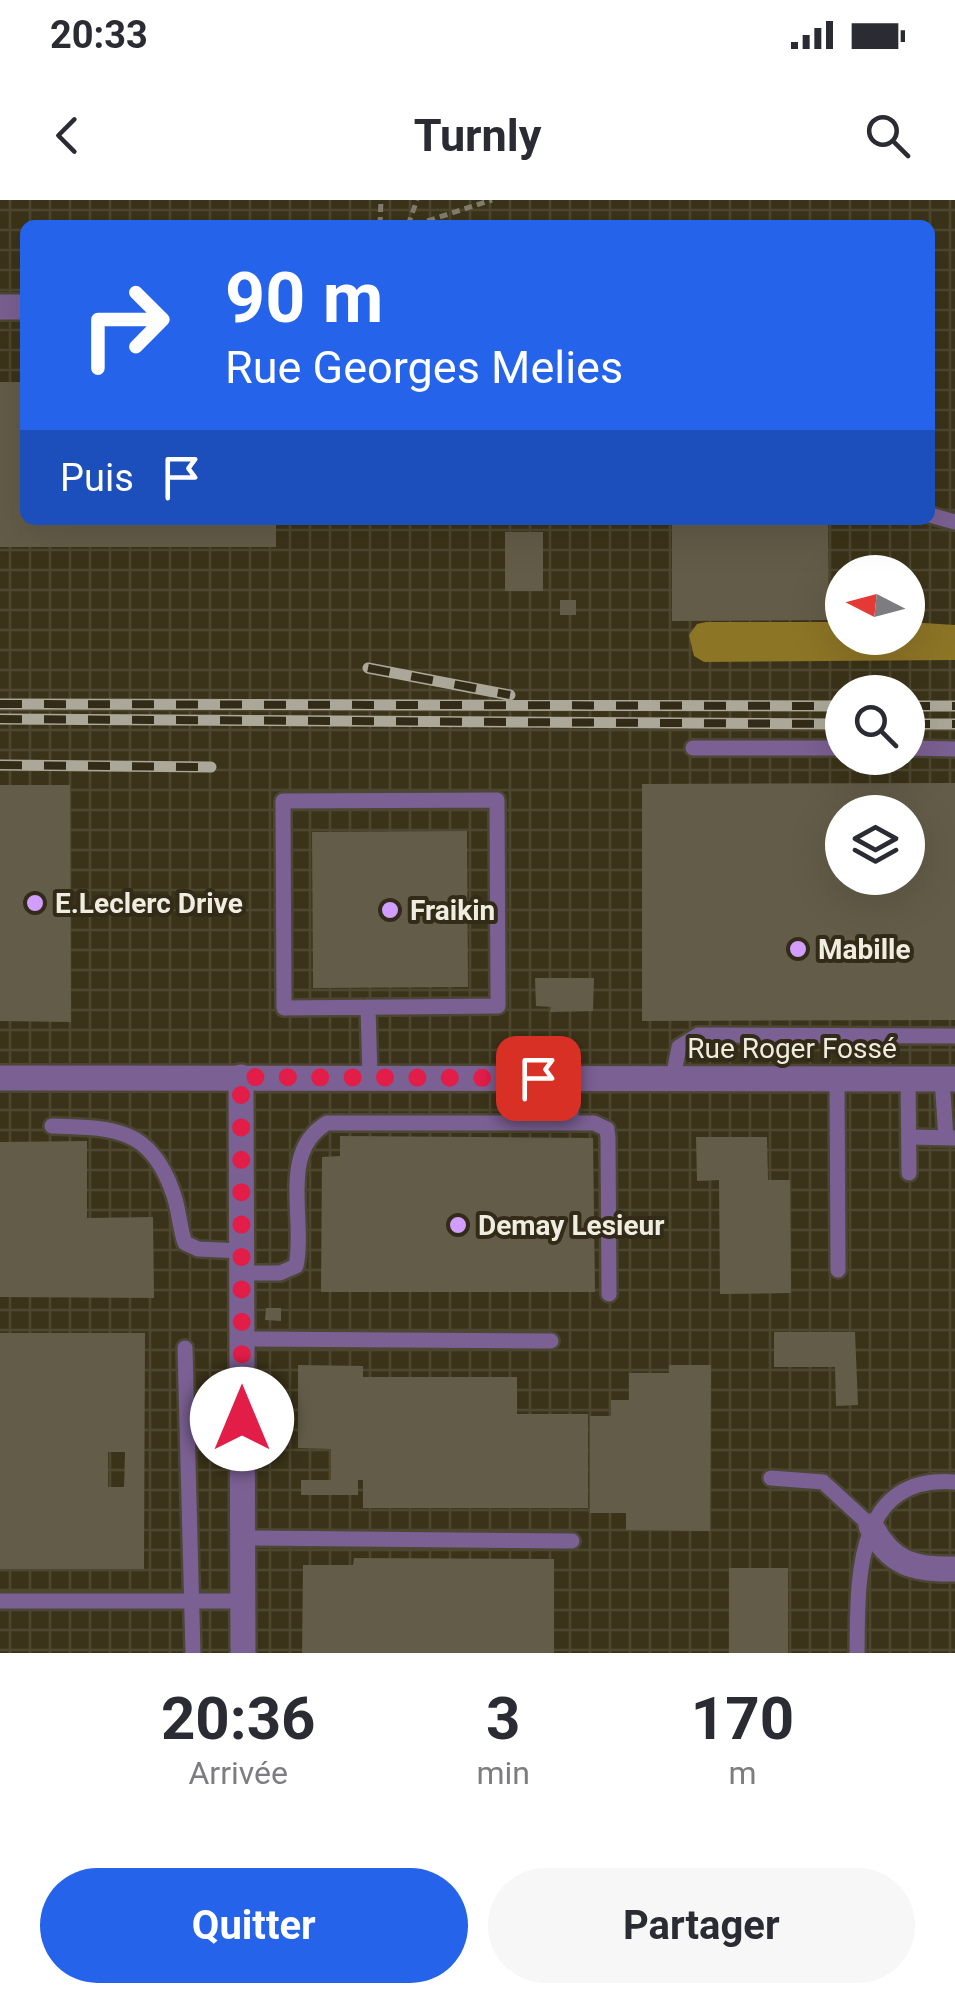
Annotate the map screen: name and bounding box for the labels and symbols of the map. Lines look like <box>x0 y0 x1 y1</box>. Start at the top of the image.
north arrow <box>825 555 925 655</box>
place label: E.Leclerc Drive <box>55 887 243 920</box>
marker: E.Leclerc Drive <box>24 892 46 914</box>
place label: Fraikin <box>410 894 495 927</box>
marker: Fraikin <box>379 899 401 921</box>
place label: Mabille <box>818 933 911 966</box>
marker: Mabille <box>787 938 809 960</box>
street label: Rue Roger Fossé <box>687 1032 897 1065</box>
pin <box>496 1036 581 1121</box>
place label: Demay Lesieur <box>478 1209 665 1242</box>
marker: Demay Lesieur <box>447 1214 469 1236</box>
position arrow <box>190 1367 294 1471</box>

